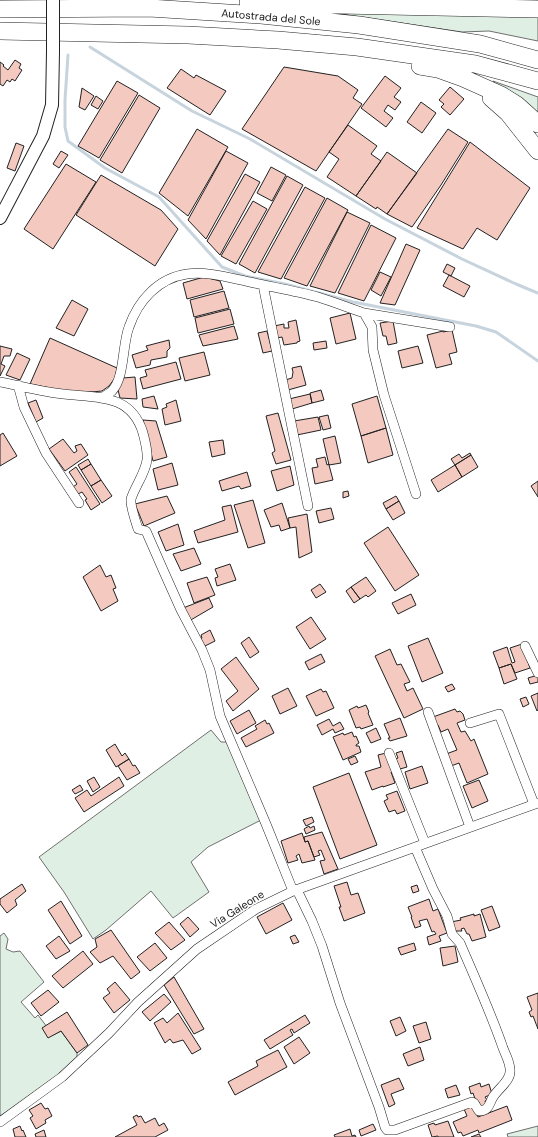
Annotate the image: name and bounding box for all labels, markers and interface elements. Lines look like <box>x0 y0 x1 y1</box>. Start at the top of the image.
street label: Autostrada del Sole <box>221 6 321 28</box>
street label: Via Galeone <box>207 887 267 931</box>

